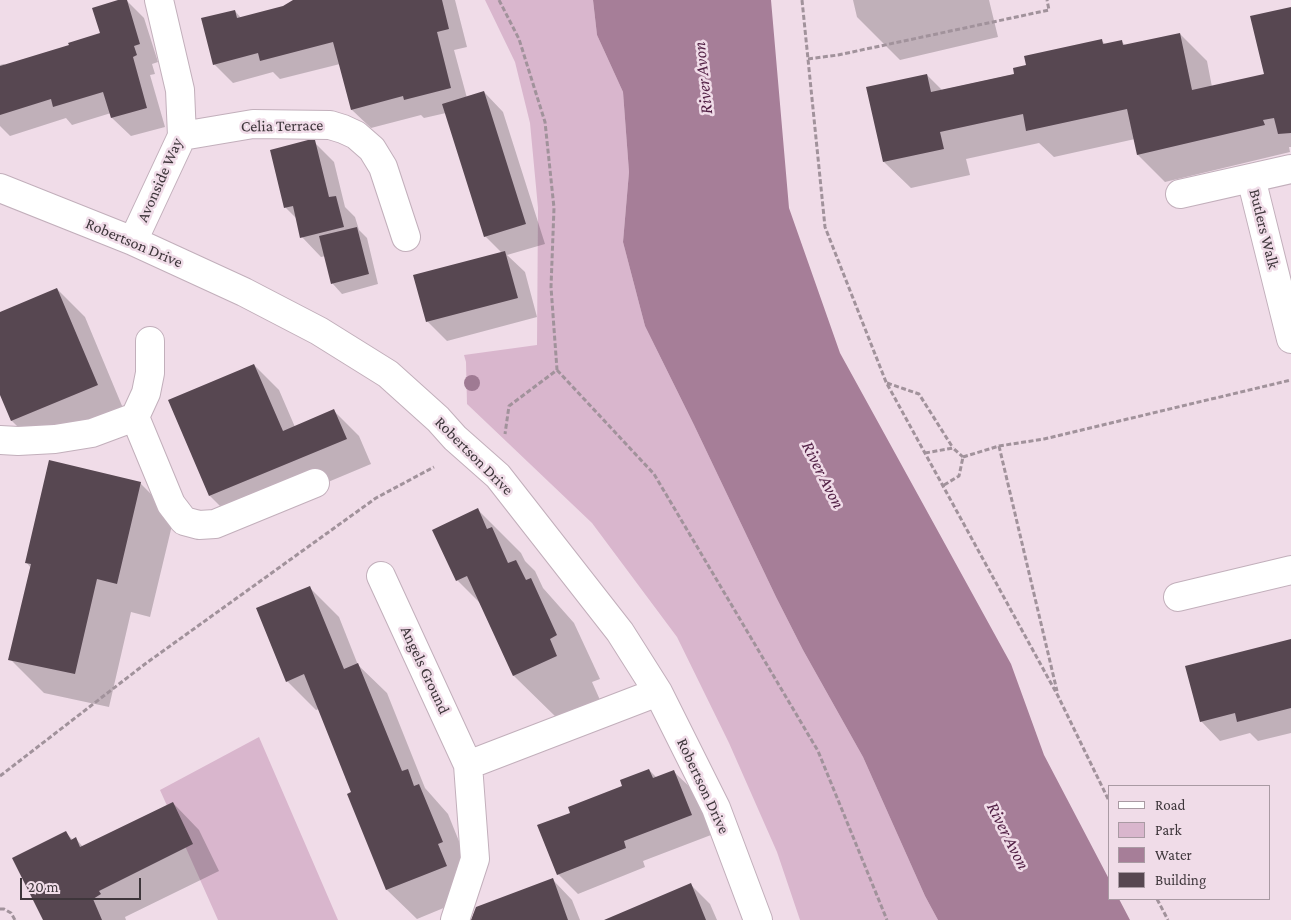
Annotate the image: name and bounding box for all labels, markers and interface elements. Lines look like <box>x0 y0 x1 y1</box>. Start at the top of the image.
water label: River Avon <box>688 41 718 115</box>
street label: Celia Terrace <box>241 116 323 136</box>
street label: Avonside Way <box>133 135 187 225</box>
street label: Butlers Walk <box>1245 187 1283 271</box>
street label: Robertson Drive <box>83 214 185 272</box>
street label: Robertson Drive <box>431 413 517 499</box>
water label: River Avon <box>797 438 849 512</box>
street label: Angels Ground <box>396 623 454 717</box>
street label: Robertson Drive <box>672 735 734 837</box>
legend <box>1108 785 1271 900</box>
text: Road <box>1155 797 1185 813</box>
water label: River Avon <box>982 799 1034 873</box>
text: Park <box>1155 822 1182 838</box>
text: Water <box>1155 847 1192 863</box>
scale bar <box>22 868 144 900</box>
text: Building <box>1155 872 1206 888</box>
text: 20 m <box>28 879 59 895</box>

